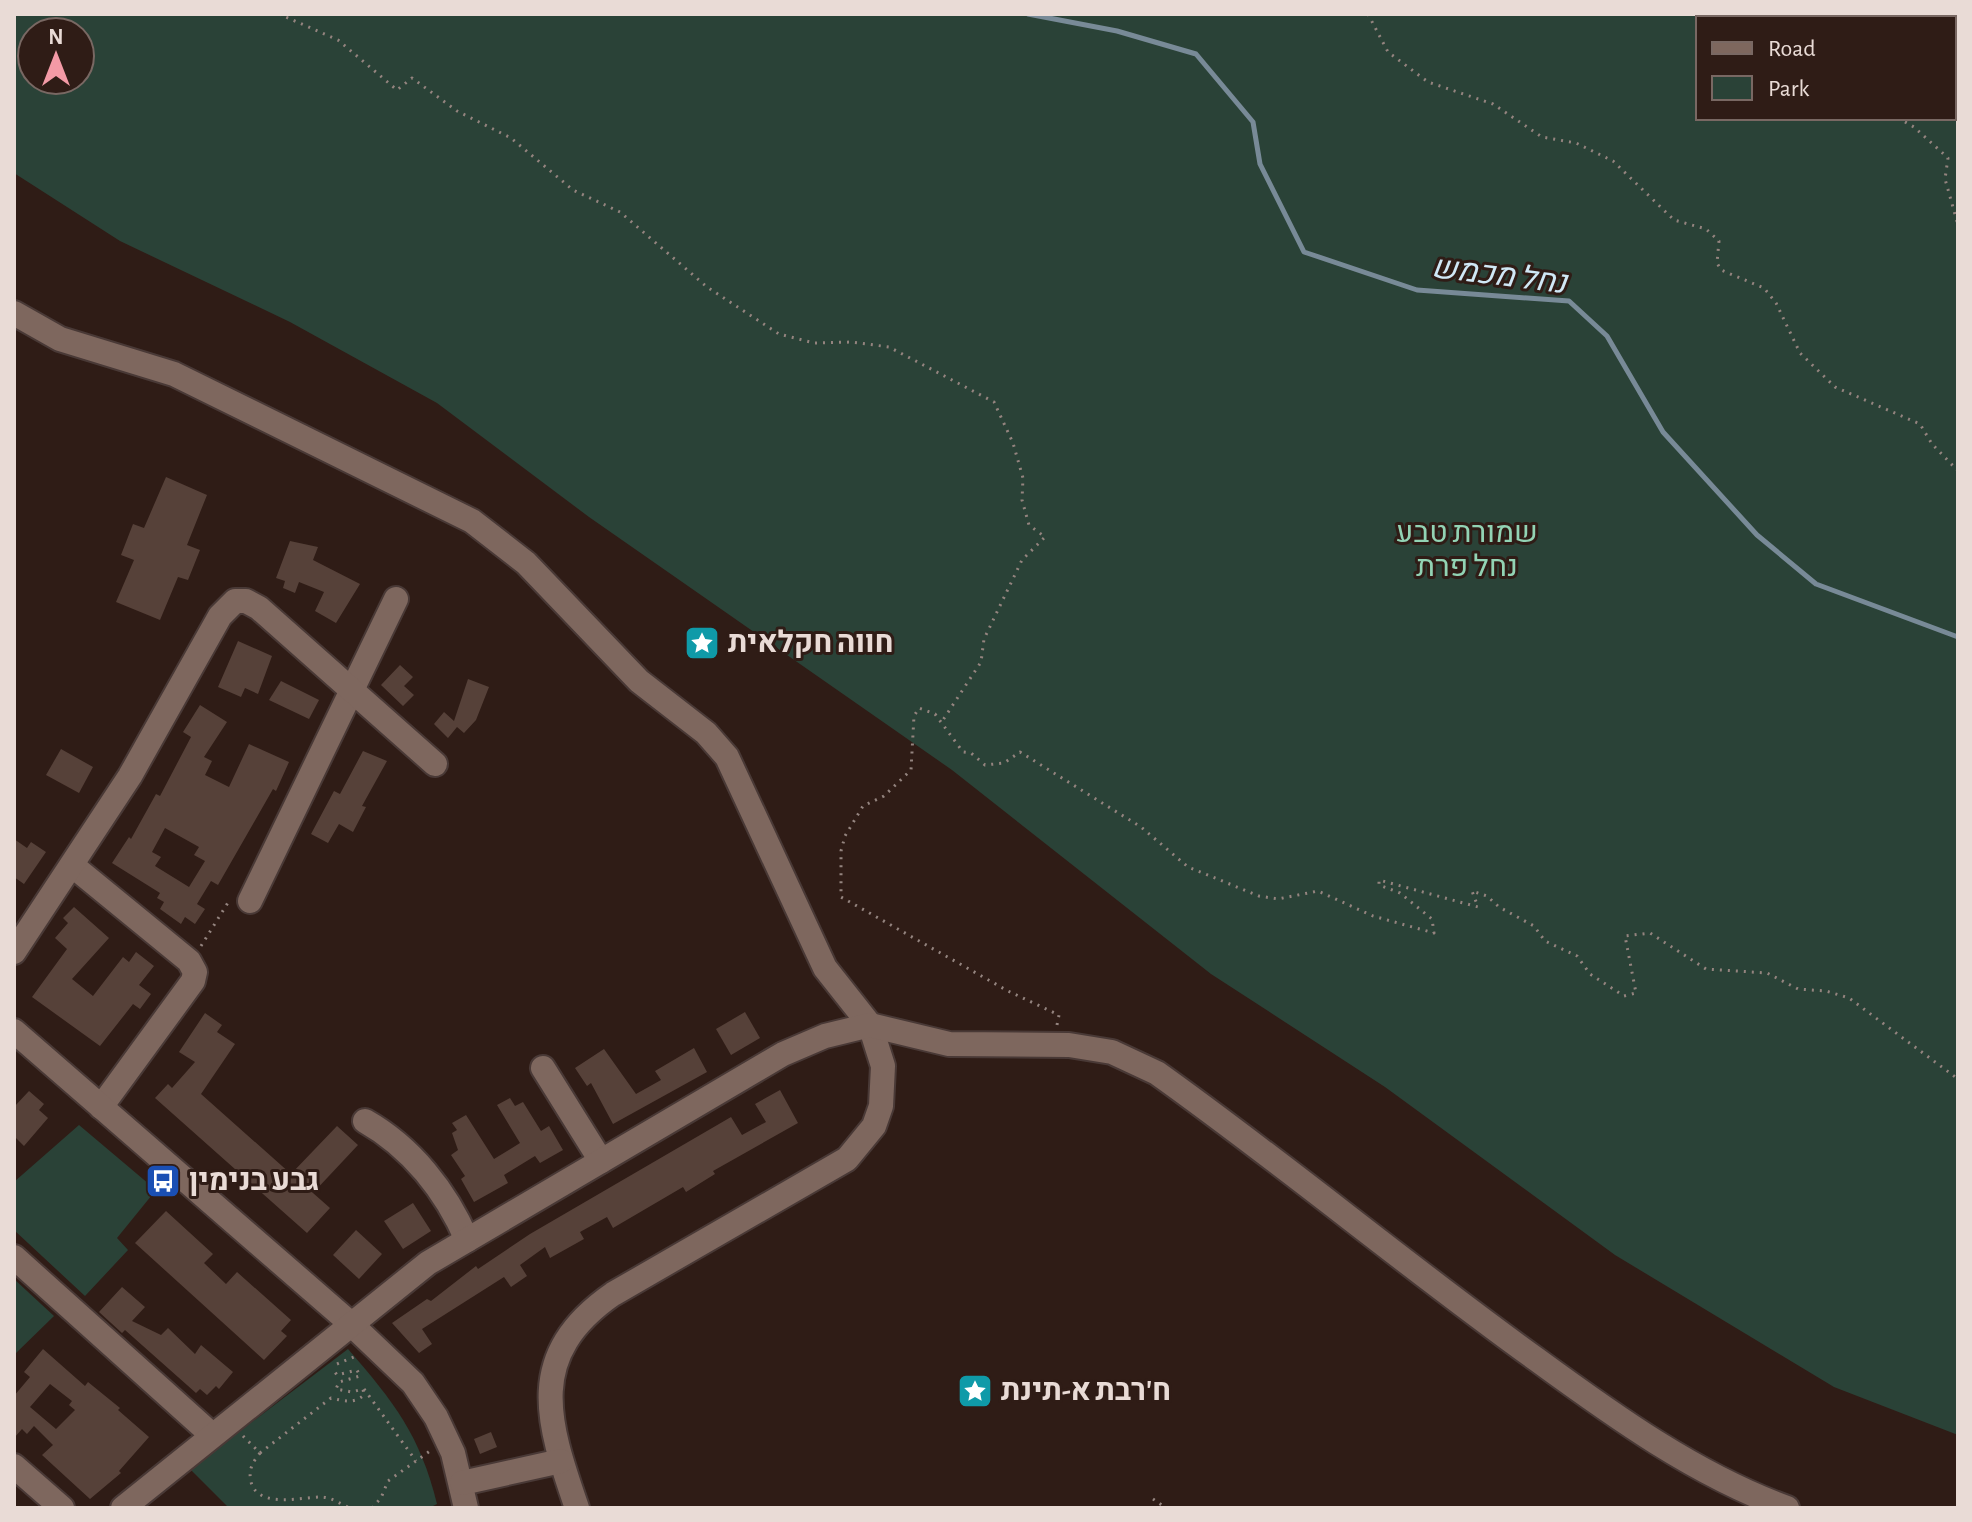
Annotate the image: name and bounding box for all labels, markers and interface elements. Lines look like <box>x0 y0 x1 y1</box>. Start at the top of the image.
north arrow <box>16 16 96 96</box>
legend <box>1696 16 1956 120</box>
text: N <box>48 26 64 48</box>
text: Road <box>1768 37 1816 61</box>
text: Park <box>1768 77 1809 101</box>
water label: נחל מכמש <box>1430 251 1571 299</box>
park label: שמורת טבע נחל פרת <box>1396 518 1538 582</box>
place icon: חווה חקלאית <box>683 624 721 662</box>
place label: חווה חקלאית <box>728 628 893 658</box>
bus stop icon: גבע בנימין <box>144 1162 182 1200</box>
place label: גבע בנימין <box>189 1166 319 1196</box>
place icon: ח'רבת א-תינת <box>956 1372 994 1410</box>
place label: ח'רבת א-תינת <box>1001 1376 1171 1406</box>

